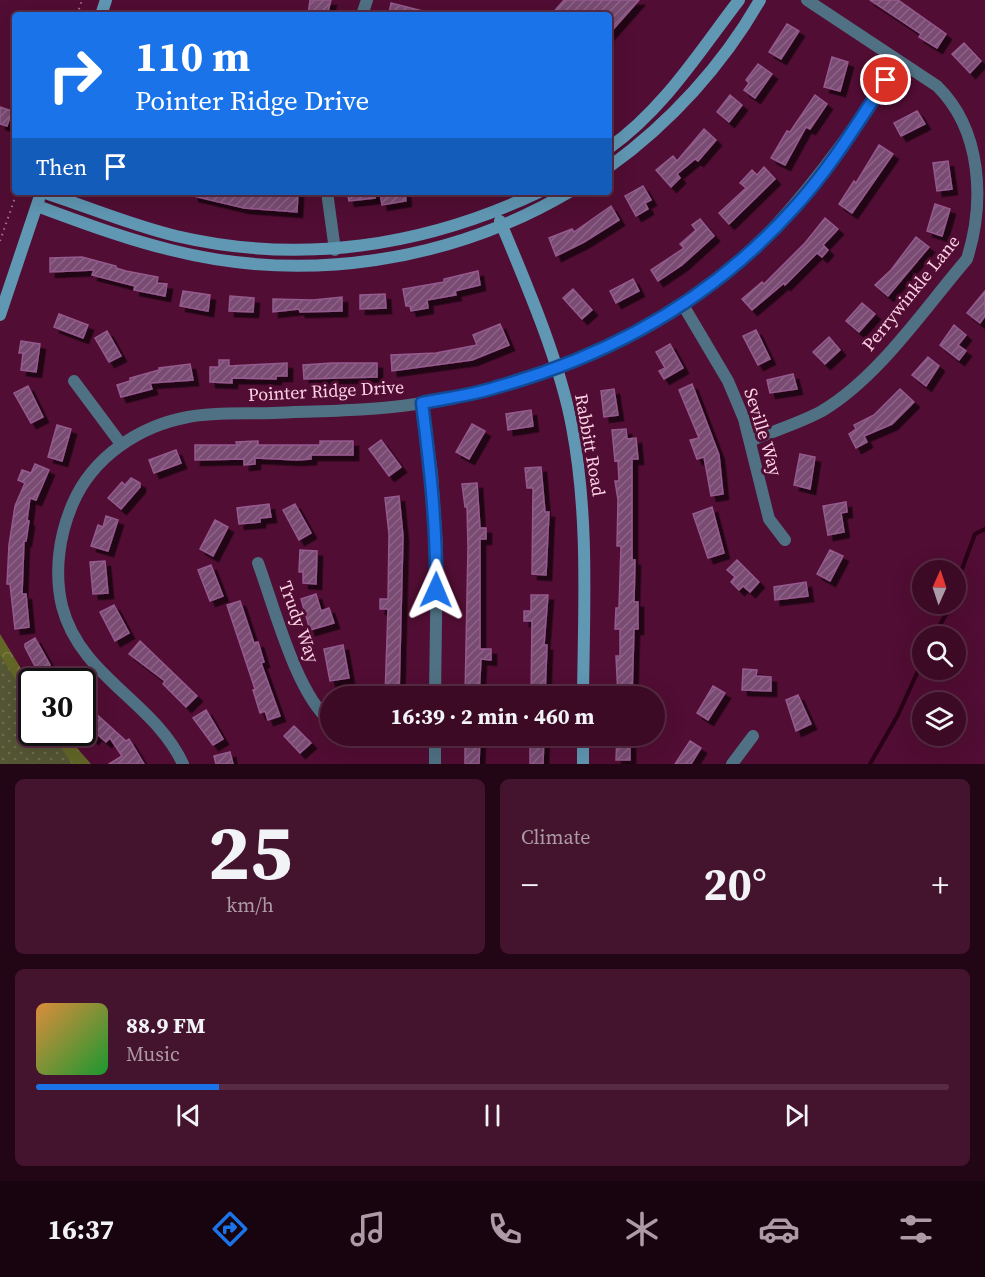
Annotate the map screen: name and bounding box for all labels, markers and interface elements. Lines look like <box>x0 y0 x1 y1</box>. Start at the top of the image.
text: 110 m <box>135 27 250 85</box>
icon: right <box>36 36 114 114</box>
pin <box>860 54 911 105</box>
icon: arrive <box>869 63 902 96</box>
text: Pointer Ridge Drive <box>135 82 369 119</box>
icon: arrive <box>99 150 132 183</box>
text: Then <box>36 152 87 182</box>
street label: Perrywinkle Lane <box>856 229 965 356</box>
street label: Pointer Ridge Drive <box>247 374 405 407</box>
street label: Seville Way <box>738 385 789 480</box>
street label: Rabbitt Road <box>569 392 612 498</box>
position arrow <box>404 558 468 622</box>
north arrow <box>912 560 966 614</box>
map controls <box>912 560 966 746</box>
street label: Trudy Way <box>273 577 326 667</box>
button: search <box>912 626 966 680</box>
speed limit sign: 30 <box>18 668 96 746</box>
button: layers <box>912 692 966 746</box>
text: 16:39 · 2 min · 460 m <box>391 701 594 731</box>
text: 25 <box>208 798 292 905</box>
text: Climate <box>521 823 590 851</box>
text: 20° <box>703 853 767 915</box>
text: − <box>521 862 539 907</box>
text: + <box>931 862 949 907</box>
text: km/h <box>226 891 274 919</box>
text: 88.9 FM <box>126 1010 205 1040</box>
text: Music <box>126 1040 180 1068</box>
icon: previous <box>172 1099 205 1132</box>
icon: pause <box>476 1099 509 1132</box>
icon: next <box>780 1099 813 1132</box>
icon: directions <box>209 1208 251 1250</box>
icon: music <box>347 1208 389 1250</box>
icon: phone <box>484 1208 526 1250</box>
icon: climate <box>621 1208 663 1250</box>
icon: car <box>758 1208 800 1250</box>
icon: filters <box>895 1208 937 1250</box>
text: 16:37 <box>48 1211 114 1248</box>

